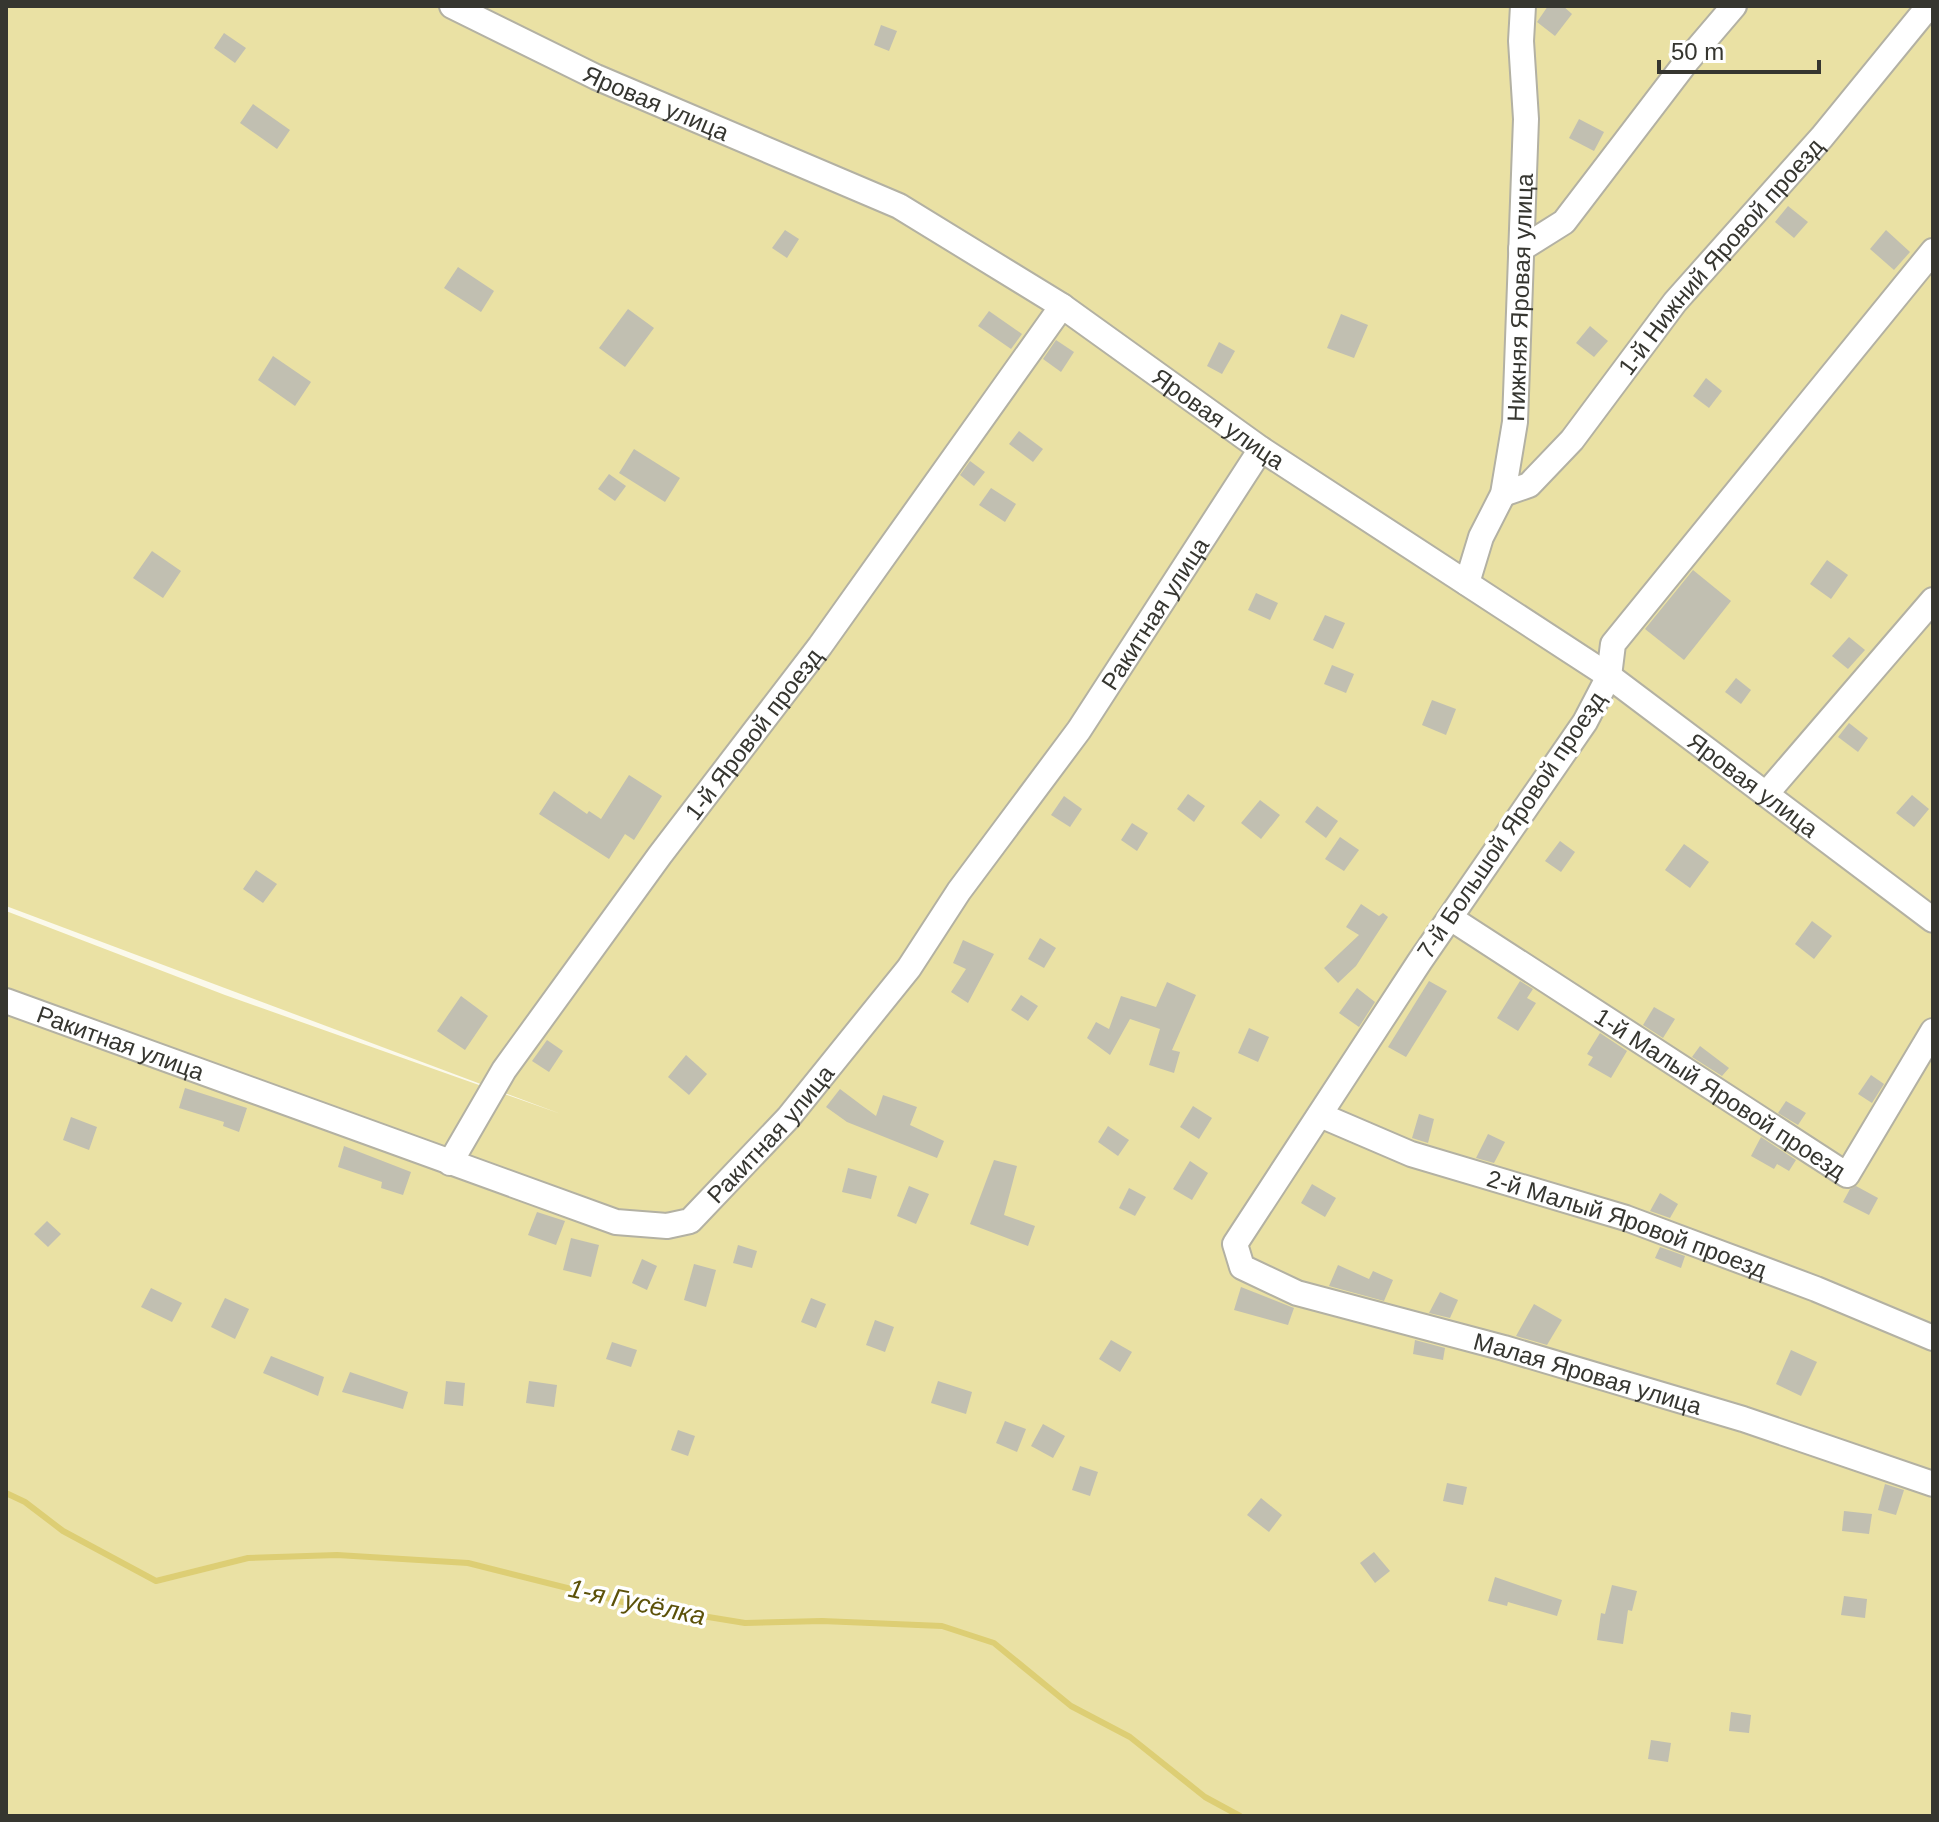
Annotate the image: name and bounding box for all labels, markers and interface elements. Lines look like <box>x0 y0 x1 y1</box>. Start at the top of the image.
scale bar <box>1659 24 1819 74</box>
text: 50 m <box>1671 38 1724 65</box>
street label: Яровая улица <box>579 59 734 146</box>
street label: 1-й Нижний Яровой проезд <box>1612 132 1828 380</box>
street label: Нижняя Яровая улица <box>1502 172 1538 422</box>
street label: Яровая улица <box>1148 362 1290 475</box>
street label: Ракитная улица <box>1095 532 1214 694</box>
street label: 1-й Яровой проезд <box>679 643 827 825</box>
street label: 7-й Большой Яровой проезд <box>1411 686 1611 964</box>
street label: Яровая улица <box>1683 727 1824 842</box>
street label: Ракитная улица <box>33 1000 209 1085</box>
street label: 1-й Малый Яровой проезд <box>1590 1002 1851 1184</box>
street label: Ракитная улица <box>701 1059 839 1208</box>
street label: 2-й Малый Яровой проезд <box>1484 1164 1771 1283</box>
street label: Малая Яровая улица <box>1471 1327 1706 1420</box>
water label: 1-я Гусёлка <box>566 1573 708 1631</box>

